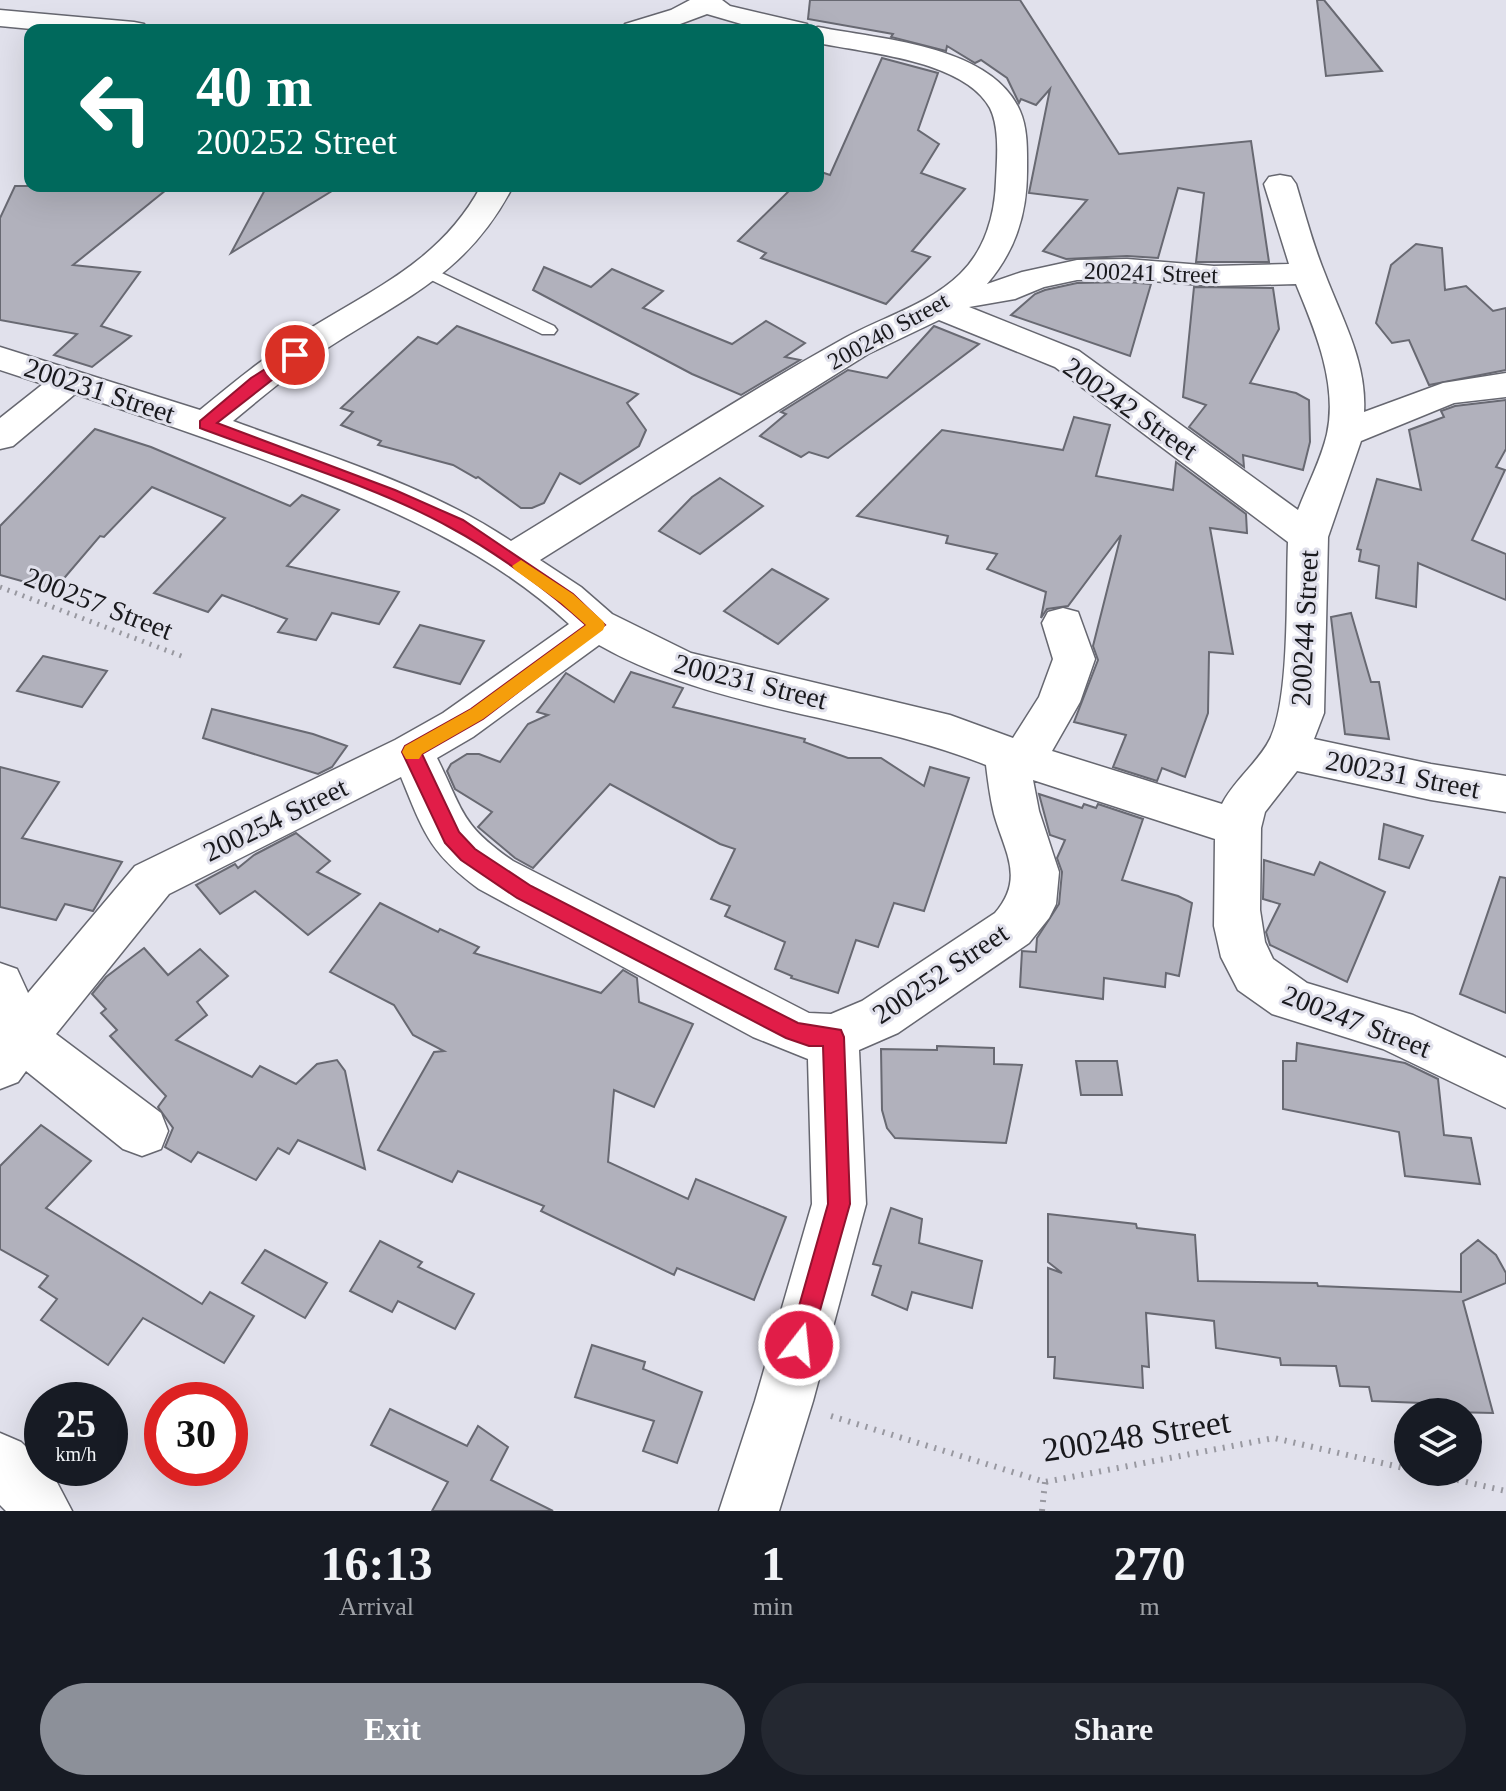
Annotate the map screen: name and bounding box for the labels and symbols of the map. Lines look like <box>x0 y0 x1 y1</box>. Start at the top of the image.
street label: 200241 Street <box>1084 258 1219 288</box>
street label: 200240 Street <box>823 287 953 375</box>
pin <box>261 321 329 389</box>
street label: 200242 Street <box>1058 351 1204 466</box>
street label: 200231 Street <box>21 352 179 429</box>
street label: 200244 Street <box>1285 549 1324 707</box>
street label: 200257 Street <box>20 561 178 646</box>
street label: 200231 Street <box>671 648 831 715</box>
street label: 200231 Street <box>1323 744 1483 805</box>
street label: 200254 Street <box>198 771 352 868</box>
street label: 200252 Street <box>867 917 1014 1030</box>
street label: 200247 Street <box>1278 979 1436 1064</box>
position arrow <box>757 1303 841 1387</box>
speed limit sign: 30 <box>144 1382 248 1486</box>
street label: 200248 Street <box>1039 1402 1233 1469</box>

